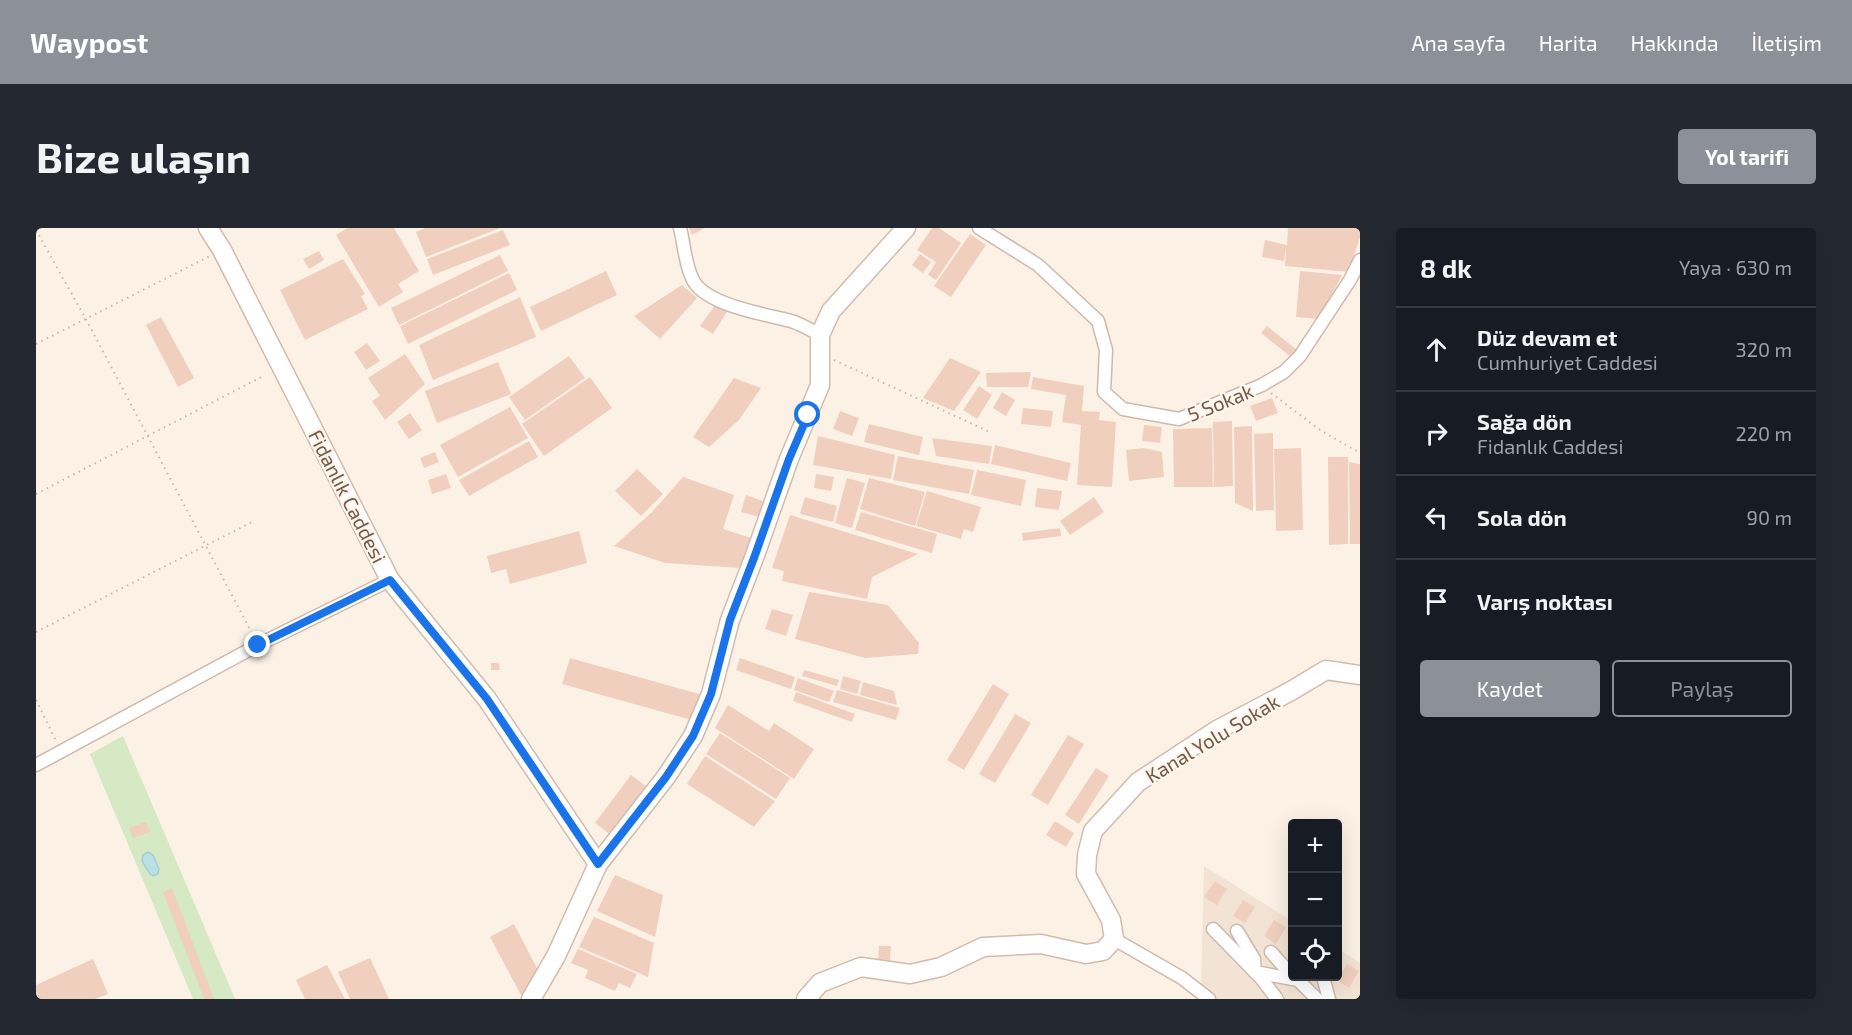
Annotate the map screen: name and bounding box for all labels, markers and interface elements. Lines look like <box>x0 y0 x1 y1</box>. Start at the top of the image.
text: Waypost <box>30 25 148 59</box>
text: Ana sayfa <box>1411 30 1506 55</box>
text: Harita <box>1539 30 1598 55</box>
text: Hakkında <box>1631 30 1718 55</box>
text: İletişim <box>1751 30 1822 55</box>
button: Yol tarifi <box>1678 129 1816 184</box>
text: Bize ulaşın <box>36 131 251 181</box>
text: 8 dk <box>1420 252 1472 283</box>
text: Yaya · 630 m <box>1679 255 1792 279</box>
text: Düz devam et <box>1477 324 1617 350</box>
icon: ahead <box>1420 333 1453 366</box>
text: 320 m <box>1736 337 1792 361</box>
text: Cumhuriyet Caddesi <box>1477 350 1658 374</box>
street label: 5 Sokak <box>1183 378 1257 426</box>
route start <box>794 401 820 427</box>
text: Sağa dön <box>1477 408 1572 434</box>
icon: right <box>1420 417 1453 450</box>
text: 220 m <box>1735 421 1792 445</box>
street label: Fidanlık Caddesi <box>304 425 392 567</box>
text: Fidanlık Caddesi <box>1477 434 1623 458</box>
icon: left <box>1420 501 1453 534</box>
text: Sola dön <box>1477 504 1567 530</box>
text: 90 m <box>1747 505 1792 529</box>
icon: arrive <box>1420 585 1453 618</box>
text: Varış noktası <box>1477 588 1613 614</box>
route end <box>244 631 270 657</box>
button: Kaydet <box>1420 660 1600 717</box>
button: Paylaş <box>1612 660 1792 717</box>
street label: Kanal Yolu Sokak <box>1141 689 1283 787</box>
map controls <box>1288 819 1342 981</box>
button: + <box>1288 819 1342 873</box>
button: − <box>1288 873 1342 927</box>
button: locate <box>1288 927 1342 981</box>

